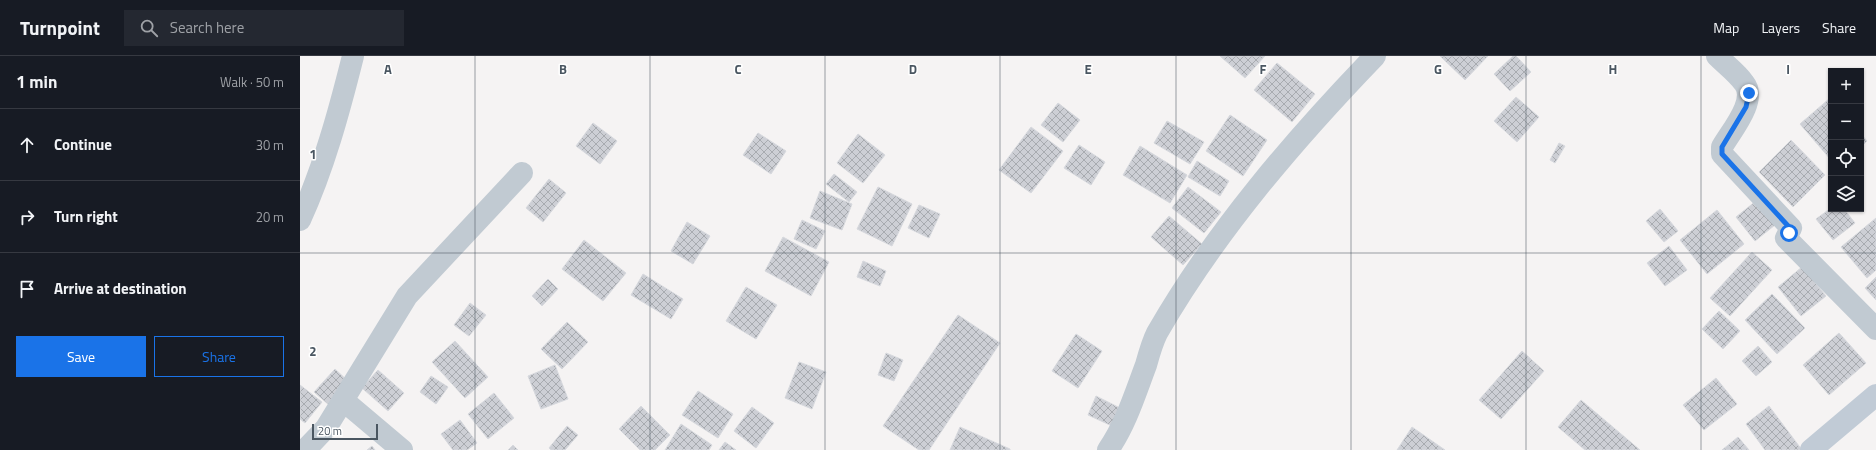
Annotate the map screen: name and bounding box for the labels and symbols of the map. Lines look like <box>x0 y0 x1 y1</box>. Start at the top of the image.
text: A <box>384 59 392 79</box>
text: B <box>559 59 567 79</box>
text: C <box>734 59 742 79</box>
text: D <box>909 59 917 79</box>
text: E <box>1084 59 1092 79</box>
text: F <box>1260 59 1267 79</box>
text: G <box>1434 59 1442 79</box>
text: H <box>1609 59 1617 79</box>
text: I <box>1786 59 1790 79</box>
route end <box>1740 84 1758 102</box>
text: 1 <box>309 144 317 164</box>
route start <box>1780 224 1798 242</box>
text: 2 <box>309 341 317 361</box>
scale bar <box>312 422 378 441</box>

